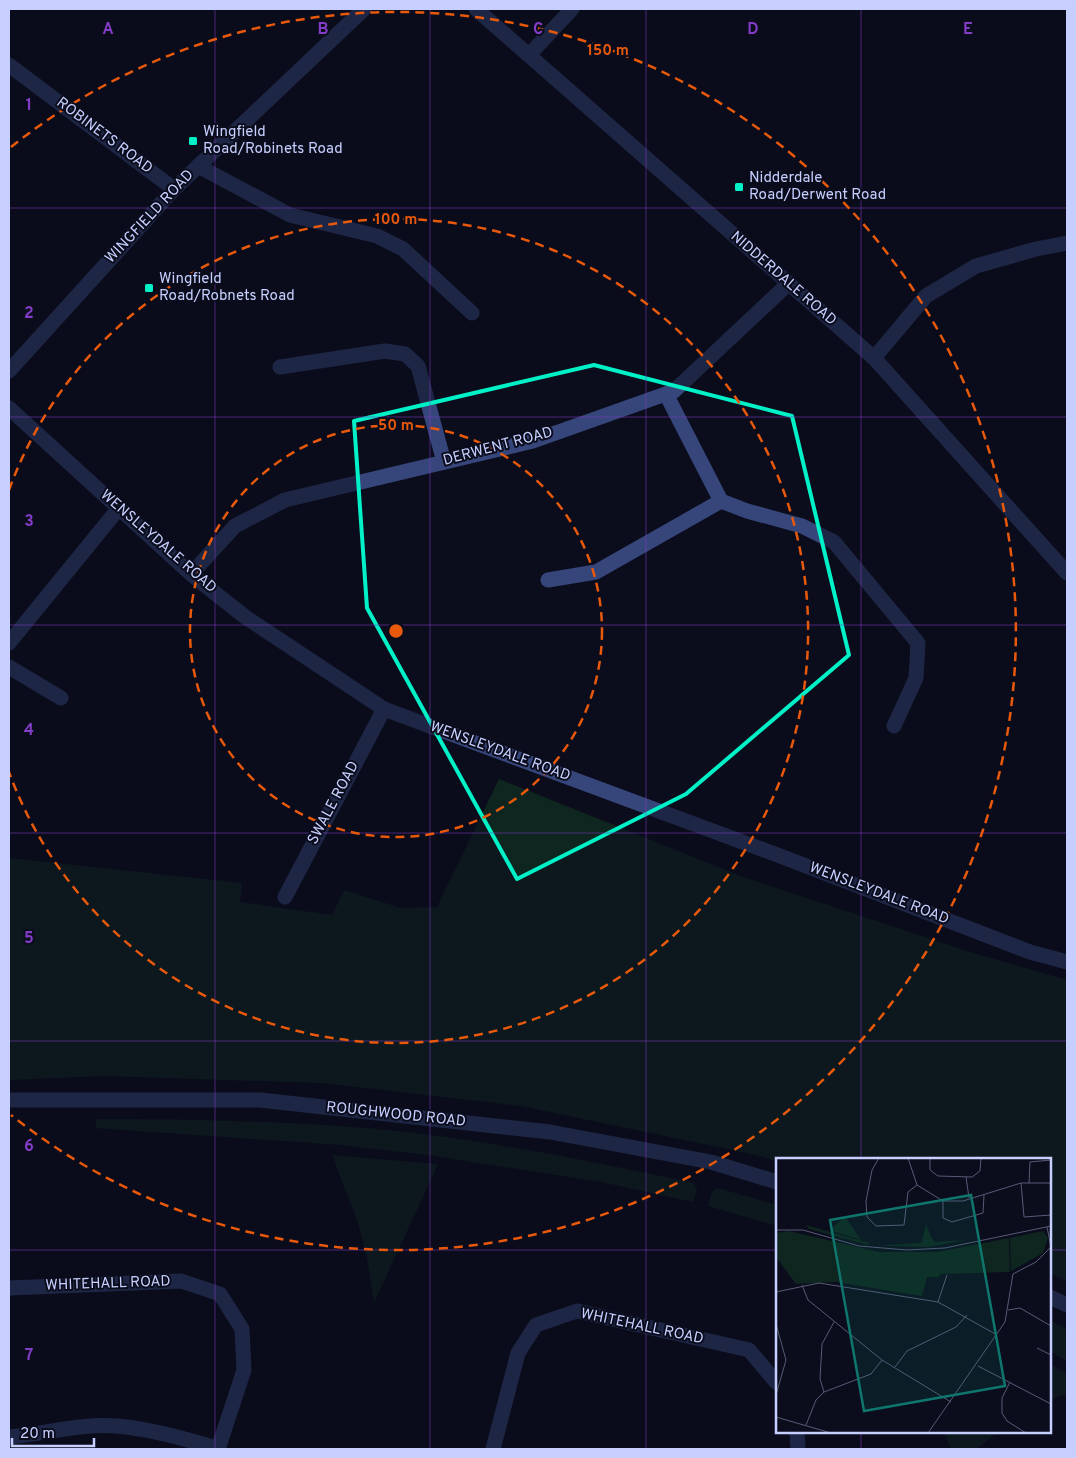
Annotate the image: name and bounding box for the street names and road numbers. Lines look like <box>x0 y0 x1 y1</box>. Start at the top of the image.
street label: ROBINETS ROAD <box>52 94 156 178</box>
street label: WINGFIELD ROAD <box>102 166 198 268</box>
street label: NIDDERDALE ROAD <box>726 228 840 330</box>
street label: DERWENT ROAD <box>441 423 555 471</box>
street label: WENSLEYDALE ROAD <box>96 486 220 598</box>
street label: WENSLEYDALE ROAD <box>427 718 573 786</box>
street label: SWALE ROAD <box>304 758 364 848</box>
street label: WENSLEYDALE ROAD <box>806 859 952 929</box>
street label: ROUGHWOOD ROAD <box>325 1098 467 1132</box>
street label: WHITEHALL ROAD <box>45 1272 171 1296</box>
street label: WHITEHALL ROAD <box>579 1305 705 1349</box>

